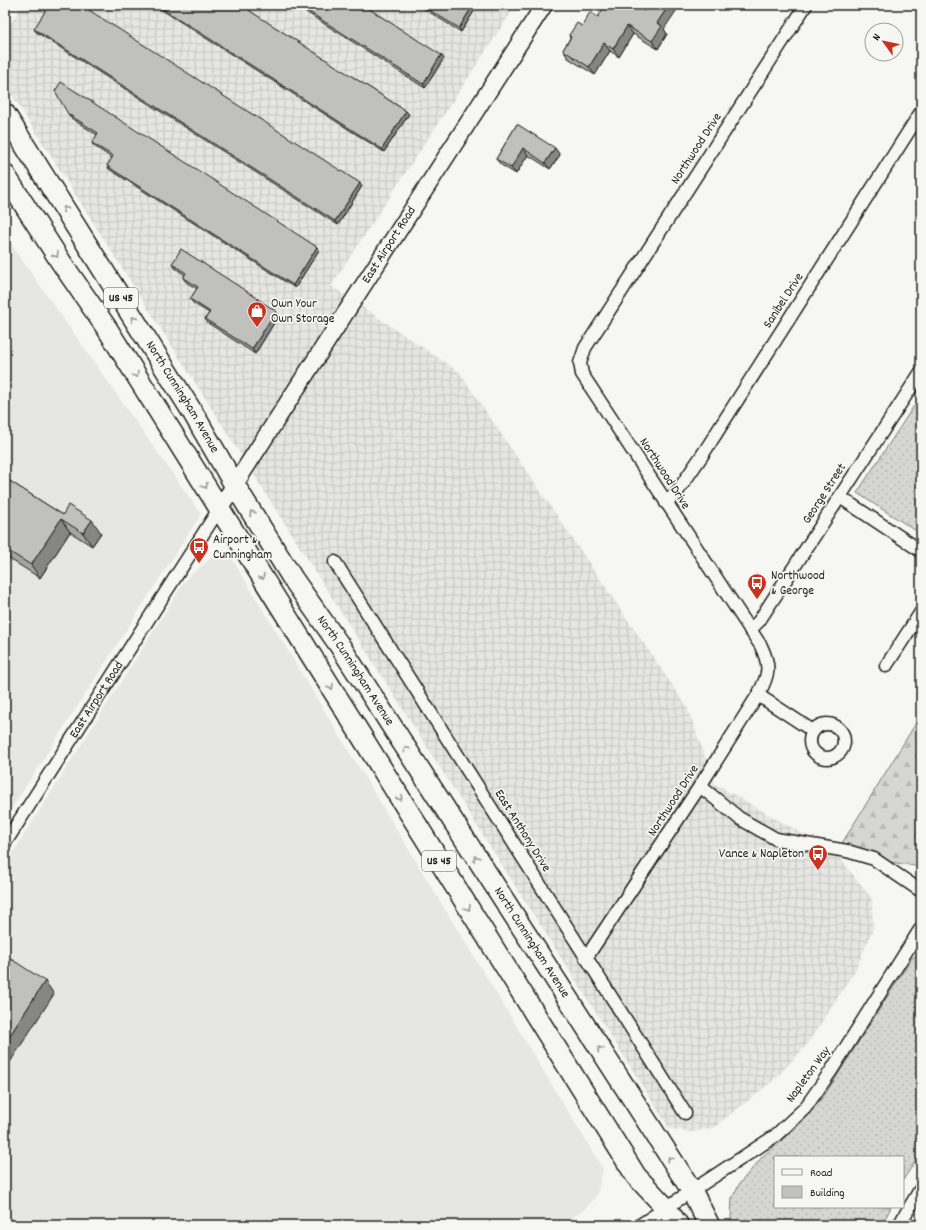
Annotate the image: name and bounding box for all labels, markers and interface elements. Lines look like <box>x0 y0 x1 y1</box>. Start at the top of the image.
north arrow <box>864 22 904 62</box>
text: N <box>869 31 886 44</box>
street label: Northwood Drive <box>667 109 727 189</box>
street label: East Airport Road <box>357 203 421 287</box>
one-way arrow <box>62 206 70 213</box>
one-way arrow <box>52 251 59 258</box>
street label: Sanibel Drive <box>759 269 809 332</box>
road number: US 45 <box>104 288 138 308</box>
place label: Own Your Own Storage <box>271 295 335 329</box>
shop icon: Own Your Own Storage <box>246 300 268 328</box>
one-way arrow <box>132 316 139 323</box>
street label: North Cunningham Avenue <box>141 337 224 457</box>
one-way arrow <box>131 371 139 378</box>
street label: Northwood Drive <box>634 434 694 514</box>
street label: George Street <box>798 460 852 528</box>
one-way arrow <box>200 481 207 488</box>
one-way arrow <box>250 510 257 517</box>
place label: Airport & Cunningham <box>213 531 272 565</box>
bus stop icon: Airport & Cunningham <box>188 536 210 564</box>
place label: Northwood & George <box>771 567 825 601</box>
bus stop icon: Northwood & George <box>746 572 768 600</box>
one-way arrow <box>257 573 264 580</box>
street label: North Cunningham Avenue <box>312 612 399 730</box>
street label: East Airport Road <box>65 658 129 742</box>
one-way arrow <box>326 683 333 690</box>
one-way arrow <box>404 746 411 753</box>
street label: Northwood Drive <box>644 761 704 841</box>
street label: East Anthony Drive <box>489 786 555 876</box>
one-way arrow <box>395 794 402 801</box>
bus stop icon: Vance & Napleton <box>807 843 829 871</box>
place label: Vance & Napleton <box>719 845 804 864</box>
road number: US 45 <box>422 851 456 871</box>
one-way arrow <box>474 855 481 862</box>
street label: North Cunningham Avenue <box>489 883 575 1002</box>
one-way arrow <box>464 904 471 911</box>
street label: Napleton Way <box>782 1042 836 1107</box>
one-way arrow <box>598 1047 605 1054</box>
one-way arrow <box>668 1156 675 1163</box>
legend <box>774 1156 904 1208</box>
text: Road <box>810 1165 832 1182</box>
text: Building <box>810 1185 845 1202</box>

